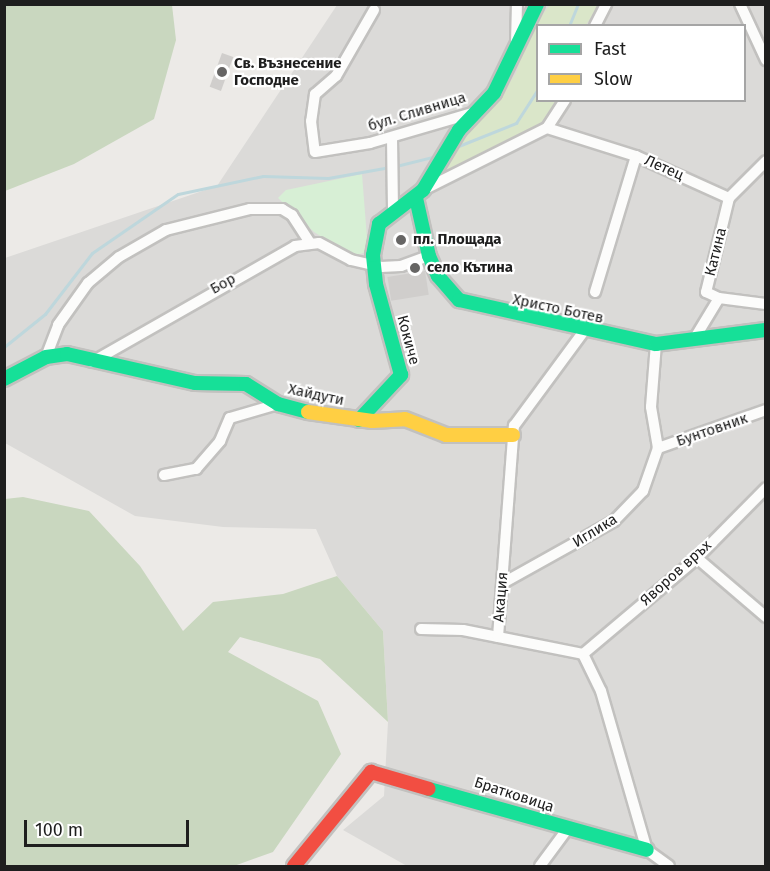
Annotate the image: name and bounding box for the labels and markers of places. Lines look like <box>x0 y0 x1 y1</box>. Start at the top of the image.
place label: Св. Възнесение Господне <box>234 54 342 89</box>
marker: Св. Възнесение Господне <box>215 65 229 79</box>
place label: пл. Площада <box>413 231 501 249</box>
marker: пл. Площада <box>394 233 408 247</box>
place label: село Кътина <box>427 259 513 277</box>
marker: село Кътина <box>408 261 422 275</box>

